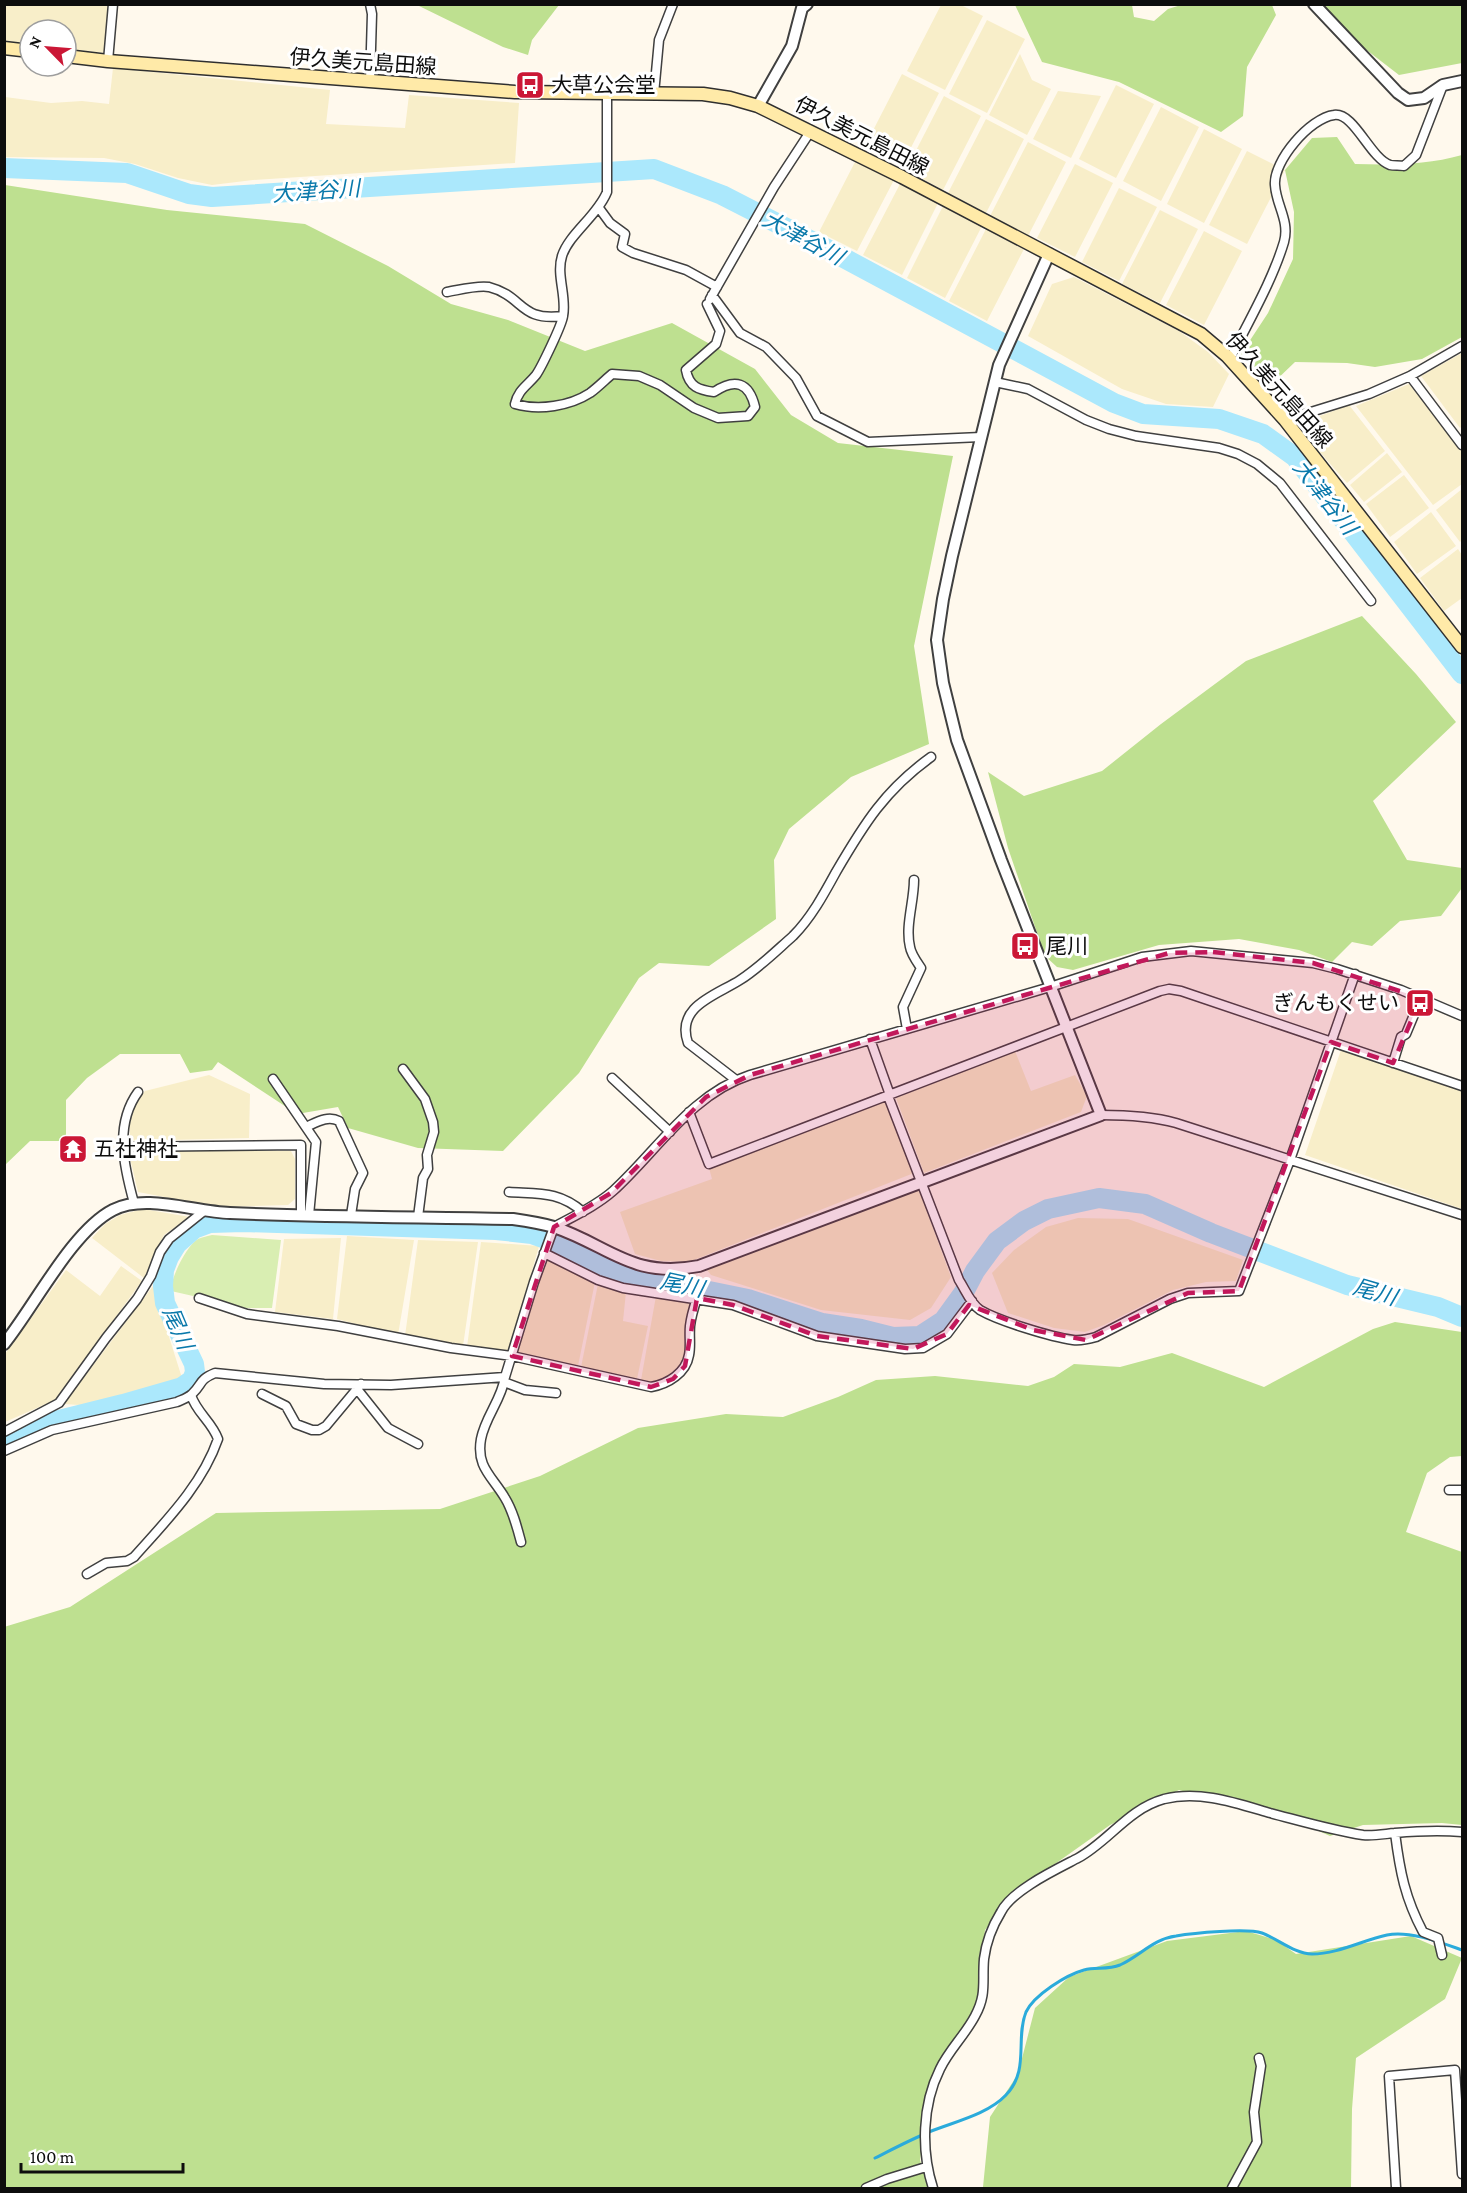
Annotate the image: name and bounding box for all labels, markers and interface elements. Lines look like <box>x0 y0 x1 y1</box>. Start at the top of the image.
north arrow <box>18 18 78 78</box>
text: N <box>25 33 45 50</box>
street label: 伊久美元島田線 <box>289 45 437 79</box>
bus stop icon: 大草公会堂 <box>514 69 546 101</box>
place label: 大草公会堂 <box>551 73 656 97</box>
street label: 伊久美元島田線 <box>791 92 933 180</box>
water label: 大津谷川 <box>271 175 363 207</box>
water label: 大津谷川 <box>758 206 849 271</box>
street label: 伊久美元島田線 <box>1221 327 1337 453</box>
water label: 大津谷川 <box>1288 455 1363 541</box>
bus stop icon: 尾川 <box>1009 930 1041 962</box>
place label: 尾川 <box>1046 934 1088 958</box>
bus stop icon: ぎんもくせい <box>1404 987 1436 1019</box>
place label: ぎんもくせい <box>1273 991 1399 1015</box>
temple icon: 五社神社 <box>57 1133 89 1165</box>
place label: 五社神社 <box>94 1137 178 1161</box>
water label: 尾川 <box>658 1268 708 1302</box>
water label: 尾川 <box>1350 1274 1402 1311</box>
water label: 尾川 <box>158 1303 199 1355</box>
scale bar <box>21 2136 183 2174</box>
text: 100 m <box>30 2147 75 2167</box>

